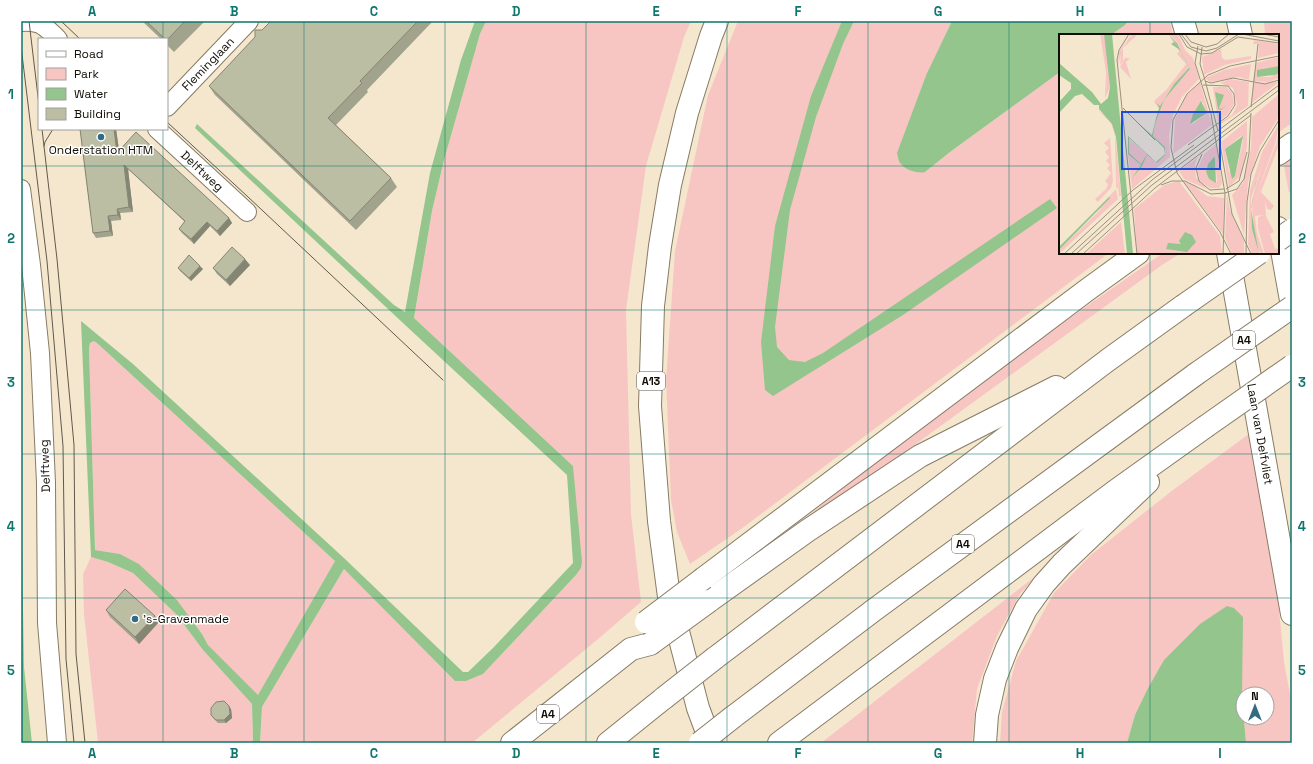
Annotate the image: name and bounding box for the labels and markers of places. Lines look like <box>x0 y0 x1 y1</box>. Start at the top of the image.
marker: Onderstation HTM <box>96 132 106 142</box>
place label: Onderstation HTM <box>49 142 153 158</box>
place label: 's-Gravenmade <box>143 611 229 627</box>
marker: 's-Gravenmade <box>130 614 140 624</box>

